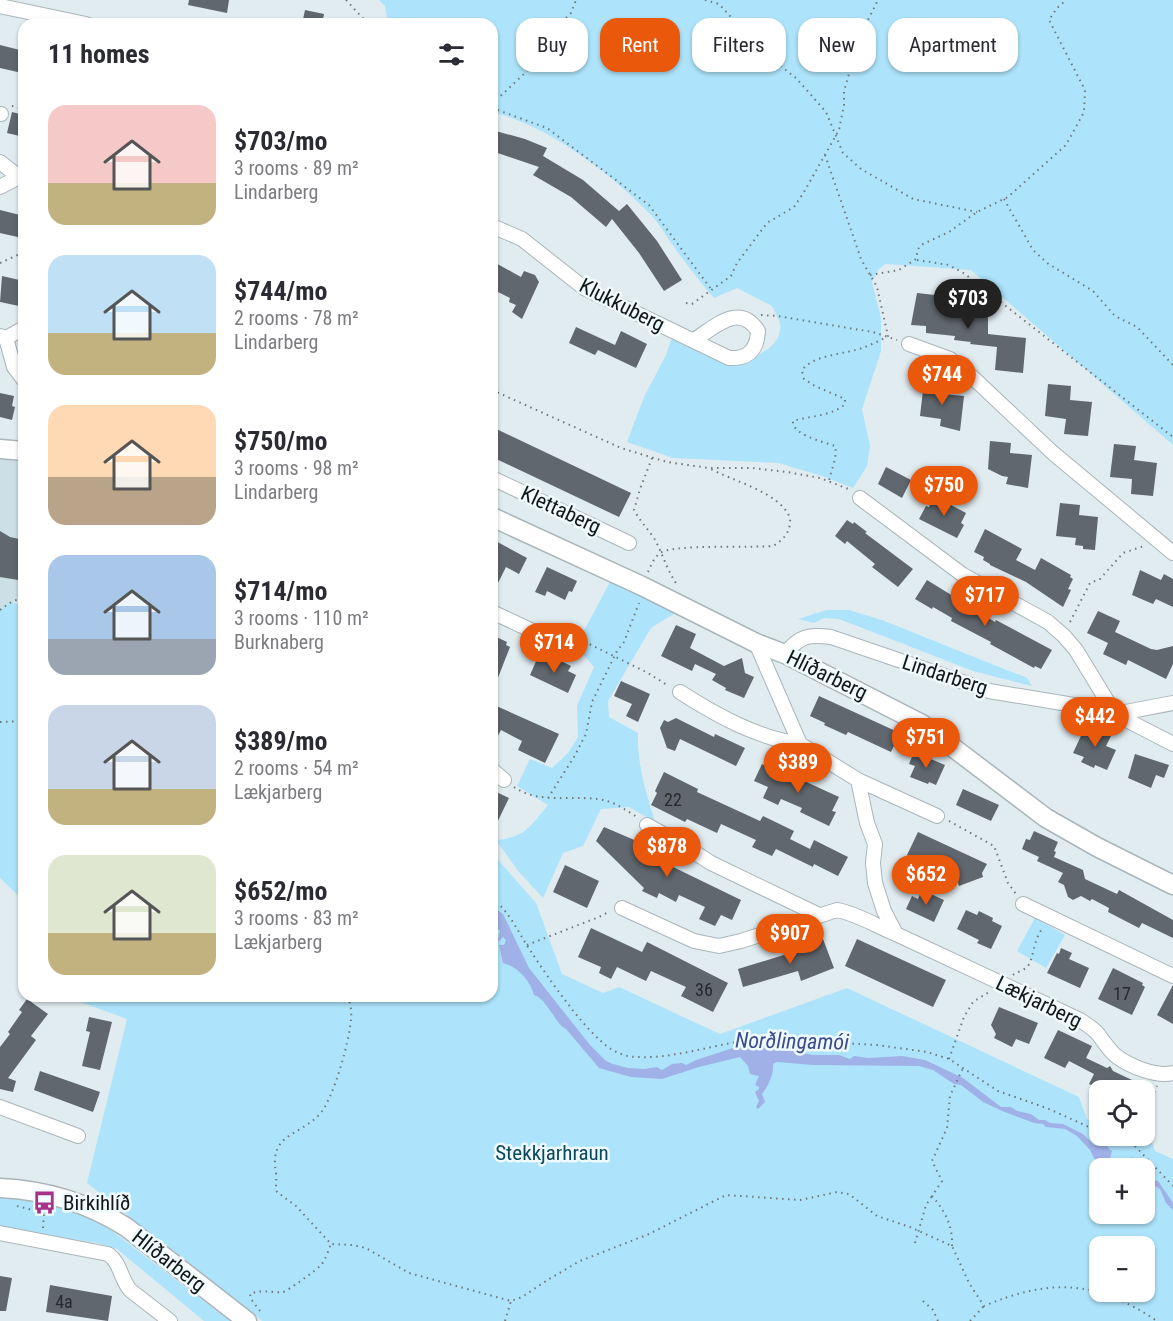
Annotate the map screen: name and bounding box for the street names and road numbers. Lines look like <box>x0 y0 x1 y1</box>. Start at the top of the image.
street label: Klukkuberg <box>575 273 669 337</box>
street label: Klettaberg <box>517 481 605 539</box>
street label: Hlíðarberg <box>783 645 871 705</box>
street label: Lindarberg <box>899 650 991 700</box>
street label: Lækjarberg <box>992 971 1086 1033</box>
street label: Hlíðarberg <box>127 1225 211 1297</box>

